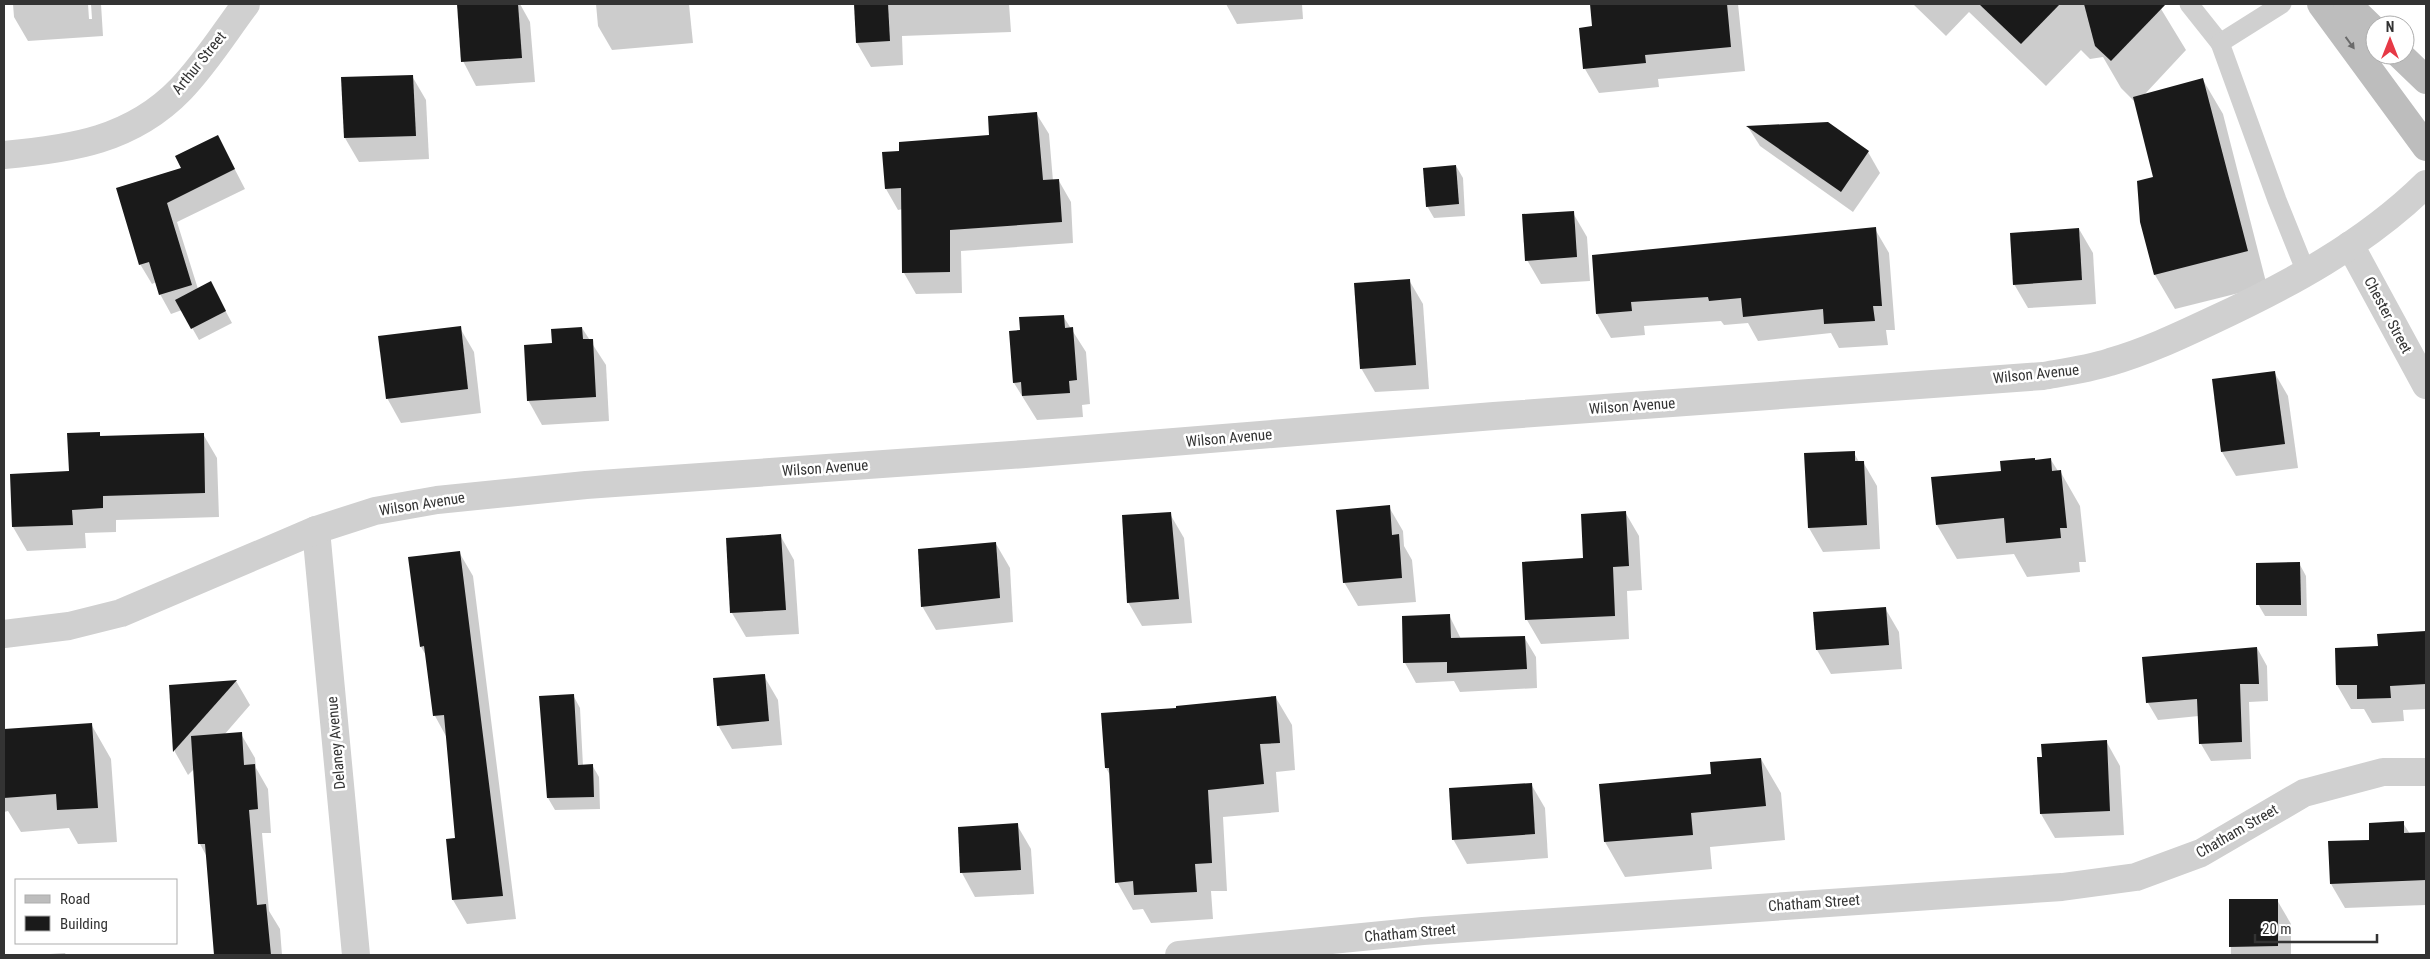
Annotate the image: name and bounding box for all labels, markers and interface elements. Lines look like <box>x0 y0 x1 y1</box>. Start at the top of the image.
north arrow <box>2365 15 2415 65</box>
text: N <box>2386 19 2394 35</box>
street label: Arthur Street <box>168 28 230 98</box>
one-way arrow <box>2345 36 2355 50</box>
street label: Chester Street <box>2360 274 2416 356</box>
street label: Wilson Avenue <box>1992 361 2080 387</box>
street label: Wilson Avenue <box>1588 394 1676 418</box>
street label: Wilson Avenue <box>1185 425 1273 451</box>
street label: Wilson Avenue <box>781 456 869 480</box>
street label: Wilson Avenue <box>378 488 466 520</box>
street label: Delaney Avenue <box>323 696 349 790</box>
street label: Chatham Street <box>2193 800 2281 862</box>
legend <box>15 879 178 944</box>
text: Road <box>60 890 90 908</box>
street label: Chatham Street <box>1768 891 1860 915</box>
scale bar <box>2255 912 2378 944</box>
text: Building <box>60 915 108 933</box>
street label: Chatham Street <box>1364 920 1456 946</box>
text: 20 m <box>2262 920 2292 938</box>

